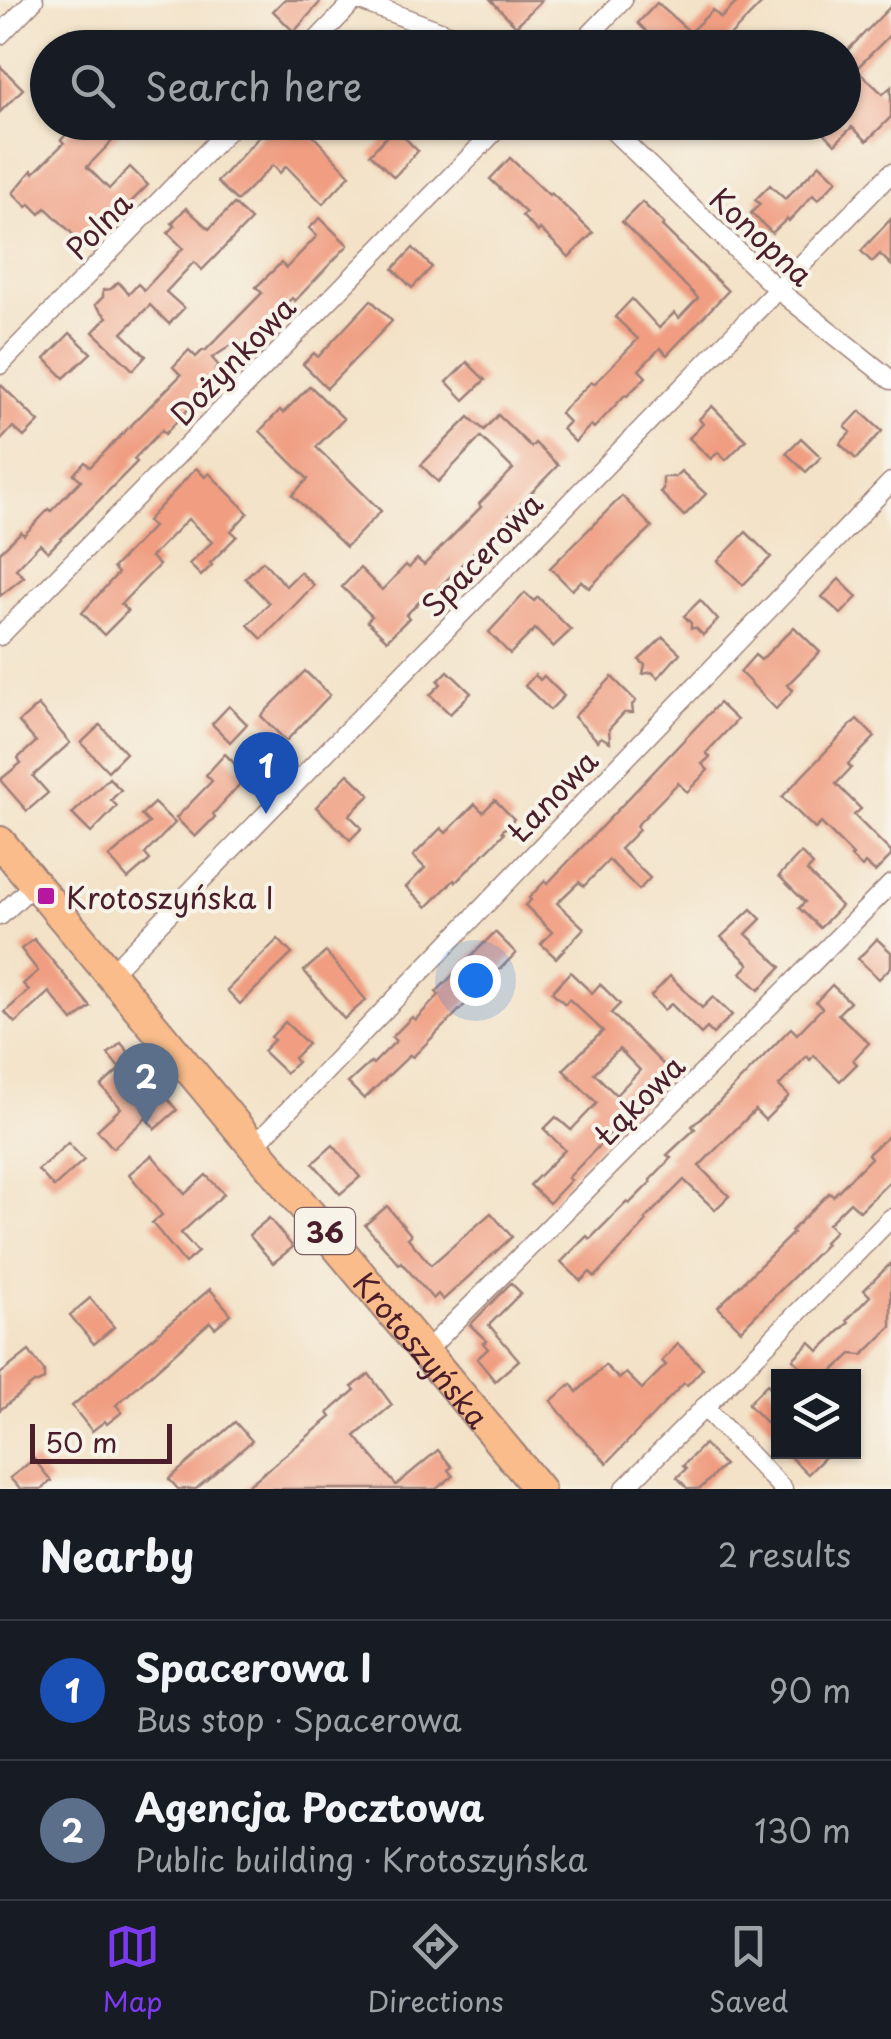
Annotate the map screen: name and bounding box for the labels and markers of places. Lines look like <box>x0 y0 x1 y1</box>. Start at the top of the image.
pin: 1 <box>234 732 298 814</box>
place label: Krotoszyńska I <box>66 874 274 919</box>
marker: Krotoszyńska I <box>35 885 57 907</box>
pin: 2 <box>114 1042 178 1125</box>

